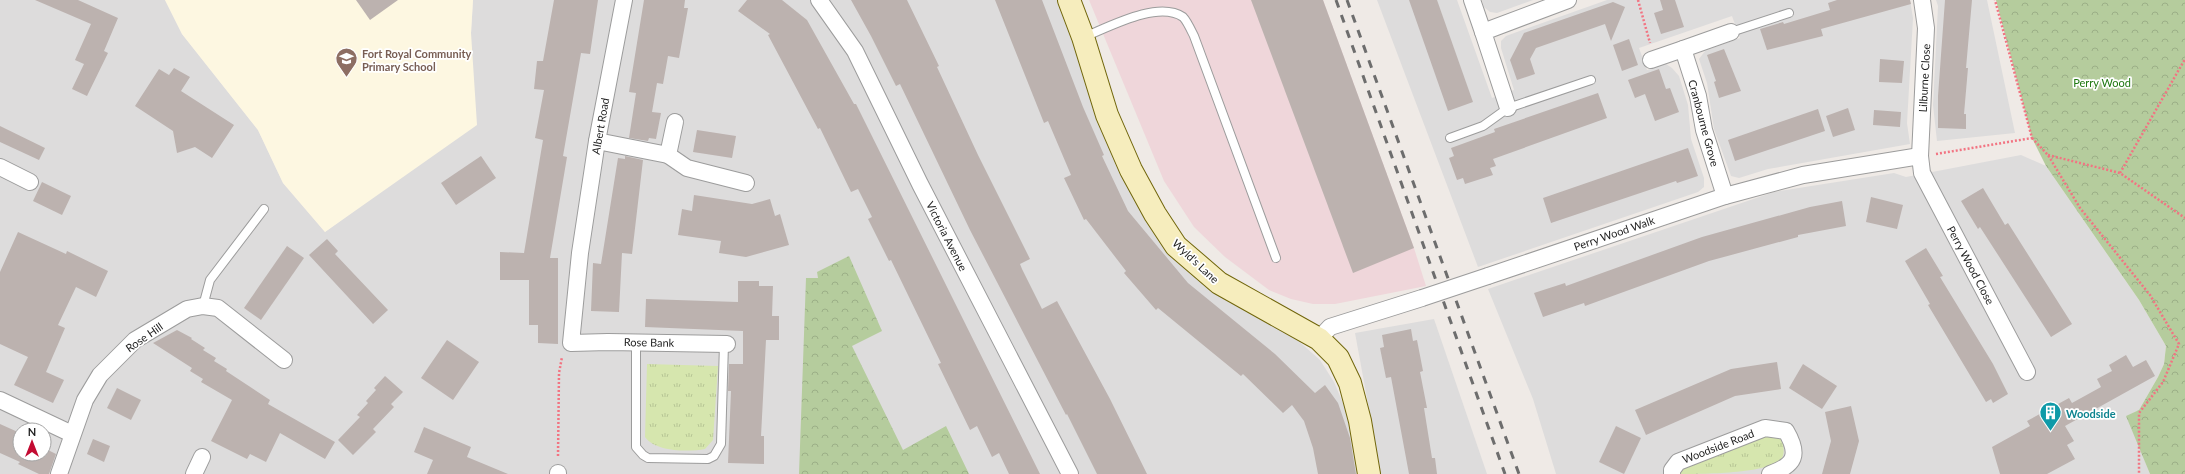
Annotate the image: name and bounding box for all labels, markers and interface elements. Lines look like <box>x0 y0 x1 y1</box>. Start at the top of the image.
street label: Lilburne Close <box>1916 43 1932 113</box>
school or university icon: Fort Royal Community Primary School <box>333 46 359 79</box>
place label: Fort Royal Community Primary School <box>362 47 472 73</box>
park label: Perry Wood <box>2073 76 2131 89</box>
street label: Cranbourne Grove <box>1686 78 1722 168</box>
street label: Albert Road <box>589 97 611 155</box>
street label: Victoria Avenue <box>924 199 970 273</box>
street label: Perry Wood Walk <box>1572 213 1657 253</box>
street label: Perry Wood Close <box>1945 223 1997 307</box>
street label: Wyld's Lane <box>1170 236 1222 286</box>
street label: Rose Hill <box>123 320 165 354</box>
street label: Rose Bank <box>624 335 675 349</box>
building icon: Woodside <box>2038 400 2064 433</box>
place label: Woodside <box>2066 407 2116 420</box>
north arrow <box>12 422 52 462</box>
text: N <box>28 425 36 438</box>
street label: Woodside Road <box>1680 426 1756 466</box>

